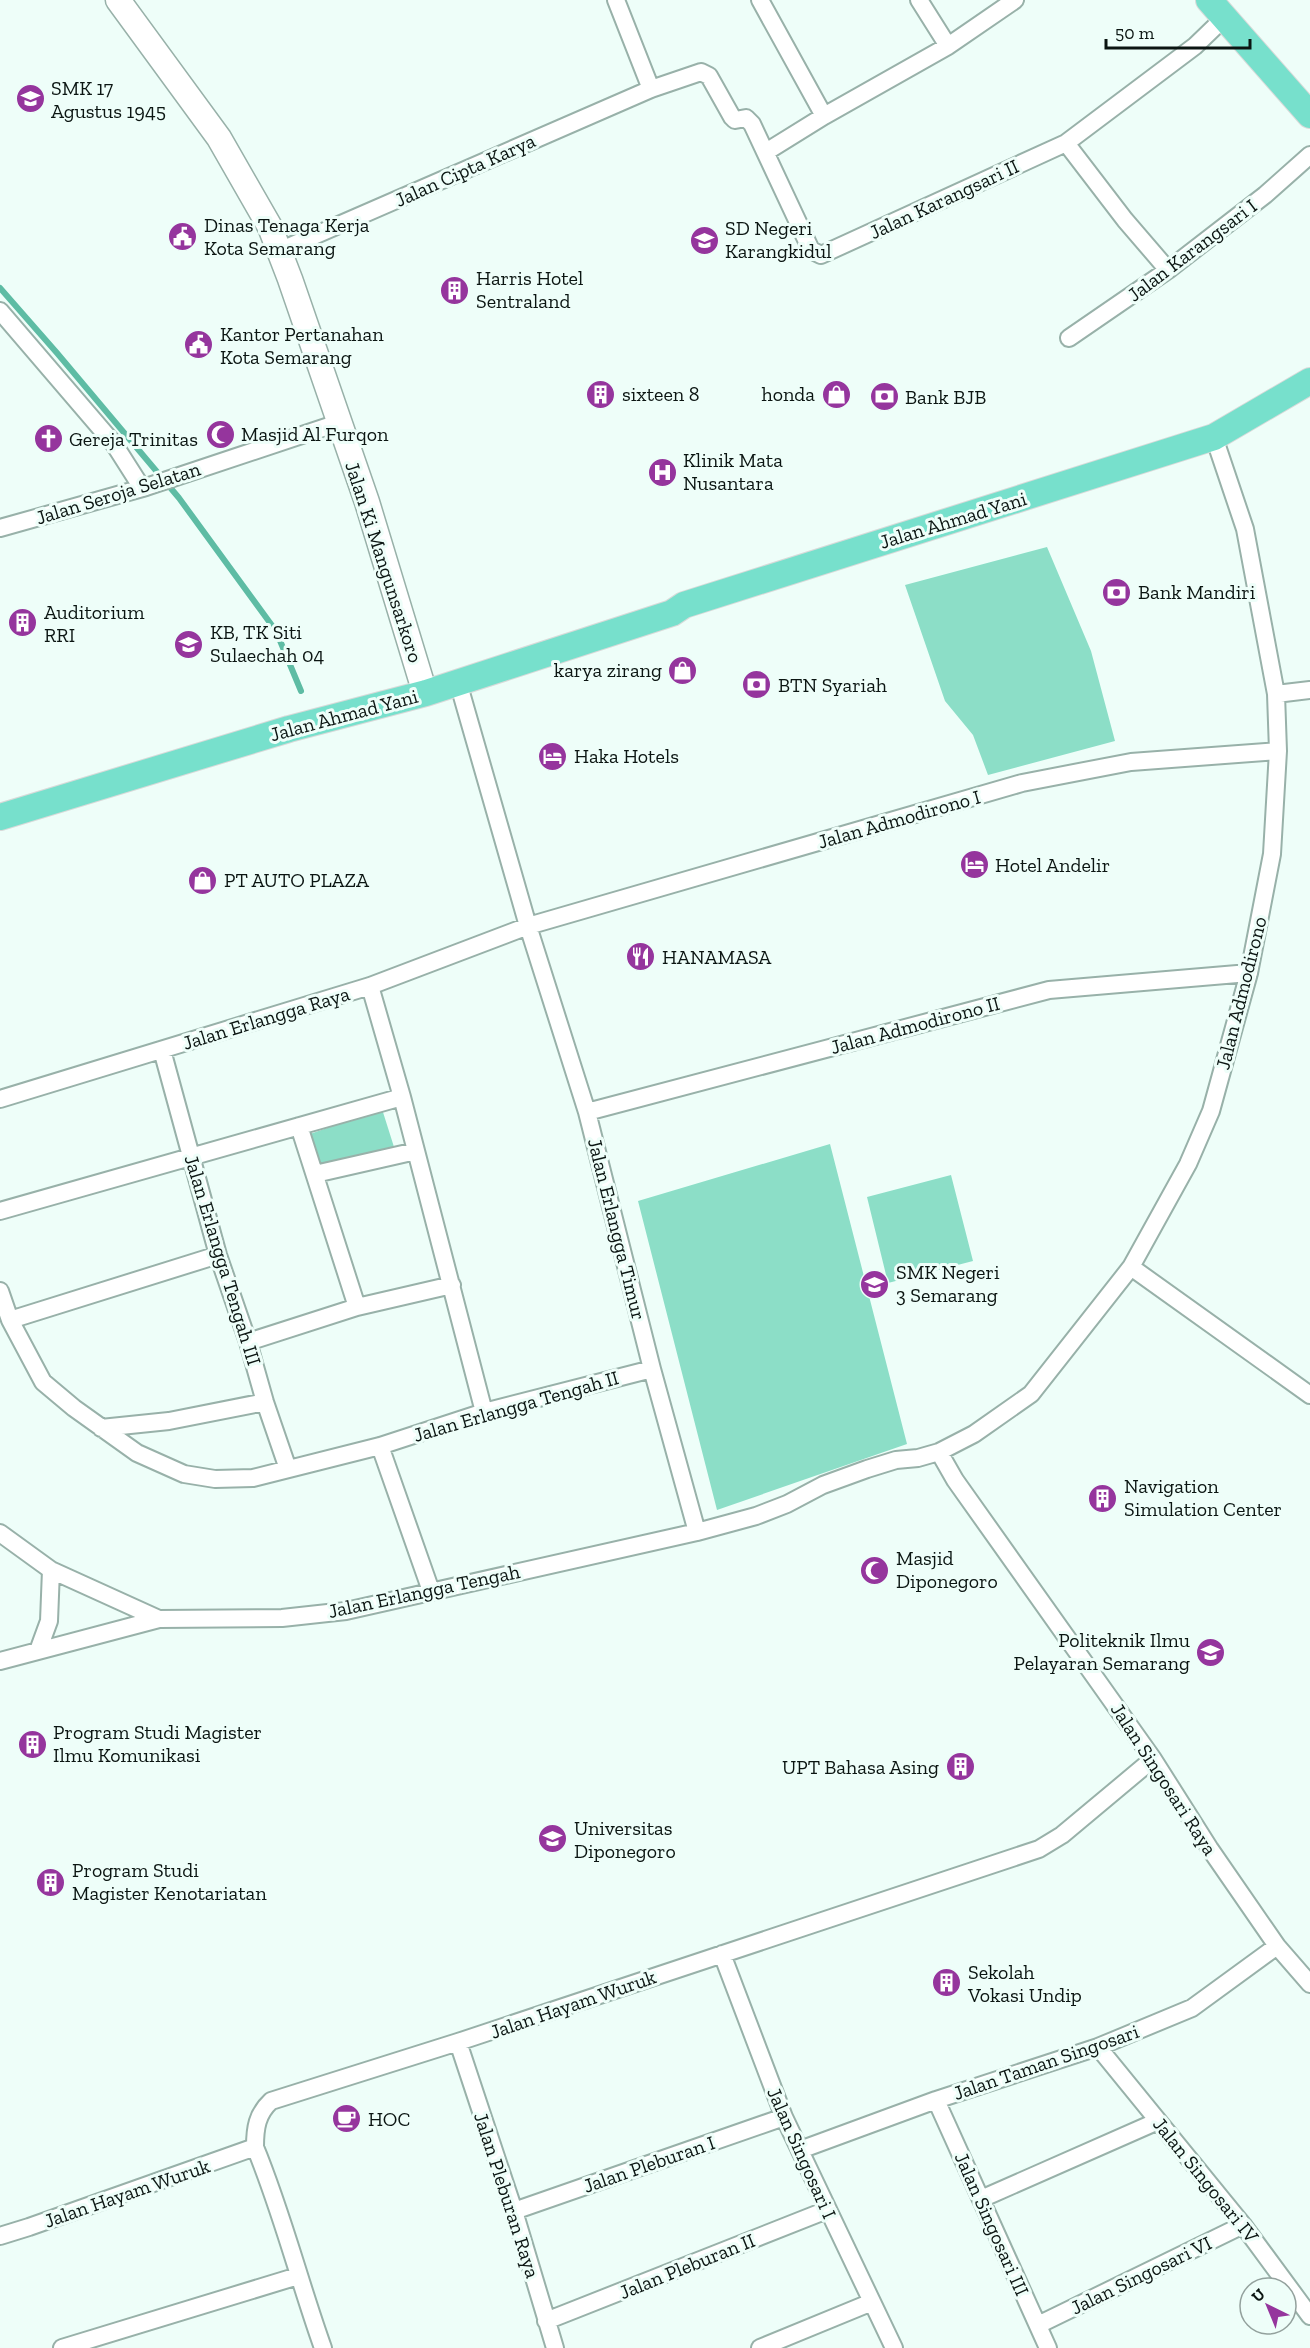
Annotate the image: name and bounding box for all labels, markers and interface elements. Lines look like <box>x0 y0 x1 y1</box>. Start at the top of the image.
scale bar <box>1106 12 1250 50</box>
text: 50 m <box>1115 22 1155 44</box>
place label: SMK 17 Agustus 1945 <box>51 76 166 123</box>
school or university icon: SMK 17 Agustus 1945 <box>14 83 46 115</box>
street label: Jalan Cipta Karya <box>391 128 539 212</box>
street label: Jalan Karangsari II <box>865 154 1023 244</box>
street label: Jalan Karangsari I <box>1123 194 1261 306</box>
place label: Dinas Tenaga Kerja Kota Semarang <box>204 213 370 260</box>
place label: SD Negeri Karangkidul <box>725 216 832 263</box>
public building icon: Dinas Tenaga Kerja Kota Semarang <box>167 220 199 252</box>
school or university icon: SD Negeri Karangkidul <box>688 224 720 256</box>
place label: Harris Hotel Sentraland <box>476 266 583 313</box>
building icon: Harris Hotel Sentraland <box>439 274 471 306</box>
place label: Kantor Pertanahan Kota Semarang <box>220 322 384 369</box>
public building icon: Kantor Pertanahan Kota Semarang <box>183 329 215 361</box>
building icon: sixteen 8 <box>585 378 617 410</box>
shop icon: honda <box>820 378 852 410</box>
bank icon: Bank BJB <box>868 381 900 413</box>
place label: sixteen 8 <box>622 382 700 406</box>
place label: honda <box>761 382 815 406</box>
place label: Bank BJB <box>905 385 986 409</box>
mosque icon: Masjid Al Furqon <box>204 418 236 450</box>
place label: Masjid Al Furqon <box>241 422 389 446</box>
church icon: Gereja Trinitas <box>32 423 64 455</box>
place label: Gereja Trinitas <box>69 427 198 451</box>
place label: Klinik Mata Nusantara <box>683 448 783 495</box>
street label: Jalan Seroja Selatan <box>33 456 204 529</box>
hospital icon: Klinik Mata Nusantara <box>646 456 678 488</box>
street label: Jalan Ki Mangunsarkoro <box>340 458 428 666</box>
street label: Jalan Ahmad Yani <box>877 486 1030 554</box>
bank icon: Bank Mandiri <box>1101 576 1133 608</box>
place label: Bank Mandiri <box>1138 580 1256 604</box>
place label: Auditorium RRI <box>44 600 145 647</box>
building icon: Auditorium RRI <box>7 607 39 639</box>
place label: KB, TK Siti Sulaechah 04 <box>210 620 324 667</box>
school or university icon: KB, TK Siti Sulaechah 04 <box>173 628 205 660</box>
shop icon: karya zirang <box>667 654 699 686</box>
place label: karya zirang <box>554 658 662 682</box>
bank icon: BTN Syariah <box>741 669 773 701</box>
place label: BTN Syariah <box>778 673 888 697</box>
street label: Jalan Ahmad Yani <box>267 684 421 746</box>
hotel icon: Haka Hotels <box>537 740 569 772</box>
place label: Haka Hotels <box>574 744 679 768</box>
street label: Jalan Admodirono I <box>815 784 983 854</box>
hotel icon: Hotel Andelir <box>958 849 990 881</box>
place label: Hotel Andelir <box>995 853 1110 877</box>
shop icon: PT AUTO PLAZA <box>187 864 219 896</box>
place label: PT AUTO PLAZA <box>224 868 370 892</box>
street label: Jalan Admodirono <box>1210 914 1272 1072</box>
restaurant icon: HANAMASA <box>625 941 657 973</box>
place label: HANAMASA <box>662 945 772 969</box>
street label: Jalan Erlangga Raya <box>180 981 353 1055</box>
street label: Jalan Admodirono II <box>828 991 1002 1059</box>
street label: Jalan Erlangga Timur <box>583 1136 651 1322</box>
street label: Jalan Erlangga Tengah III <box>180 1152 266 1368</box>
place label: SMK Negeri 3 Semarang <box>896 1260 1000 1307</box>
school or university icon: SMK Negeri 3 Semarang <box>859 1268 891 1300</box>
street label: Jalan Erlangga Tengah II <box>411 1365 621 1447</box>
place label: Navigation Simulation Center <box>1124 1474 1282 1521</box>
building icon: Navigation Simulation Center <box>1087 1482 1119 1514</box>
place label: Masjid Diponegoro <box>896 1546 998 1593</box>
mosque icon: Masjid Diponegoro <box>859 1554 891 1586</box>
street label: Jalan Erlangga Tengah <box>326 1559 523 1623</box>
place label: Politeknik Ilmu Pelayaran Semarang <box>1014 1628 1190 1675</box>
school or university icon: Politeknik Ilmu Pelayaran Semarang <box>1195 1636 1227 1668</box>
street label: Jalan Singosari Raya <box>1106 1698 1222 1860</box>
place label: Program Studi Magister Ilmu Komunikasi <box>53 1720 262 1767</box>
building icon: Program Studi Magister Ilmu Komunikasi <box>16 1728 48 1760</box>
building icon: UPT Bahasa Asing <box>944 1751 976 1783</box>
place label: UPT Bahasa Asing <box>782 1755 939 1779</box>
place label: Universitas Diponegoro <box>574 1816 676 1863</box>
school or university icon: Universitas Diponegoro <box>537 1823 569 1855</box>
place label: Program Studi Magister Kenotariatan <box>72 1858 267 1905</box>
building icon: Program Studi Magister Kenotariatan <box>35 1866 67 1898</box>
place label: Sekolah Vokasi Undip <box>967 1960 1082 2007</box>
street label: Jalan Hayam Wuruk <box>487 1964 660 2044</box>
building icon: Sekolah Vokasi Undip <box>931 1967 963 1999</box>
street label: Jalan Taman Singosari <box>950 2019 1142 2105</box>
street label: Jalan Singosari I <box>762 2083 842 2223</box>
cafe icon: HOC <box>331 2103 363 2135</box>
place label: HOC <box>368 2107 410 2131</box>
street label: Jalan Pleburan Raya <box>469 2109 545 2281</box>
street label: Jalan Singosari IV <box>1148 2112 1264 2248</box>
street label: Jalan Pleburan I <box>580 2130 718 2198</box>
street label: Jalan Singosari III <box>950 2149 1034 2299</box>
street label: Jalan Hayam Wuruk <box>41 2153 214 2233</box>
street label: Jalan Pleburan II <box>616 2228 758 2304</box>
street label: Jalan Singosari VI <box>1067 2230 1215 2320</box>
north arrow <box>1238 2276 1298 2336</box>
text: U <box>1247 2284 1269 2306</box>

